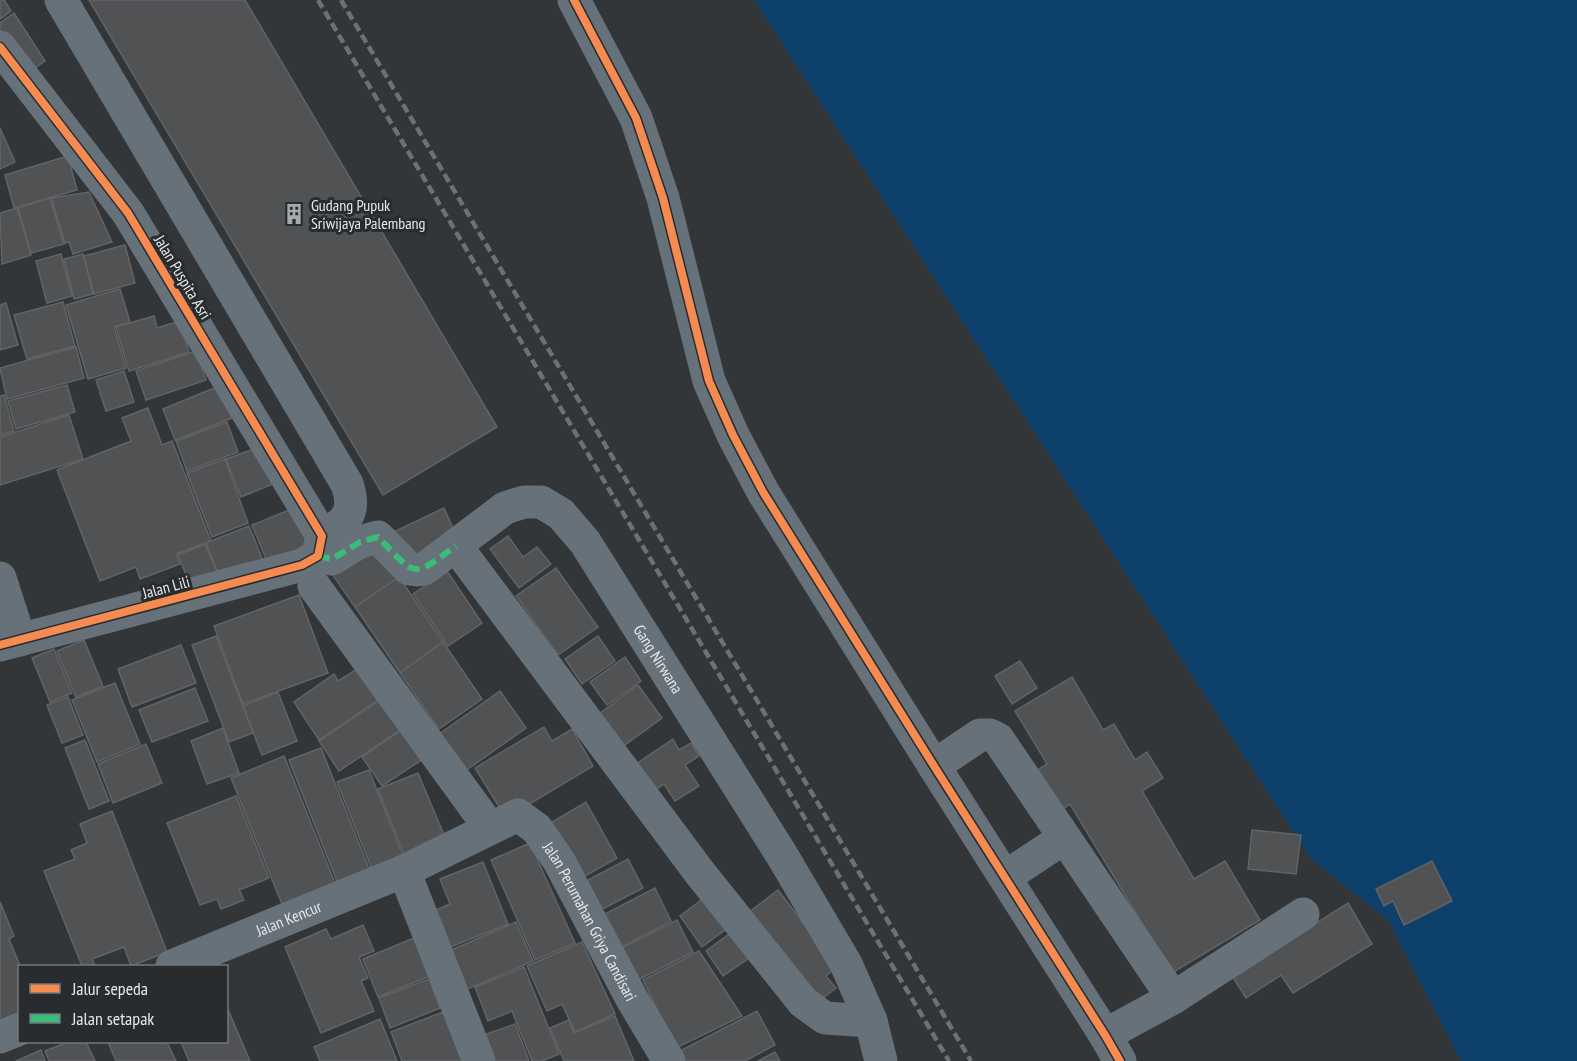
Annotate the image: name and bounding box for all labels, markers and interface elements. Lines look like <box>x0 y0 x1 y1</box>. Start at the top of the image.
place label: Gudang Pupuk Sriwijaya Palembang <box>311 195 425 233</box>
building icon: Gudang Pupuk Sriwijaya Palembang <box>282 202 306 226</box>
street label: Jalan Puspita Asri <box>149 230 216 323</box>
street label: Jalan Lili <box>139 571 192 603</box>
street label: Gang Nirwana <box>629 621 688 697</box>
street label: Jalan Perumahan Griya Candisari <box>538 837 641 1005</box>
street label: Jalan Kencur <box>252 896 325 941</box>
legend <box>18 965 228 1043</box>
text: Jalur sepeda <box>71 977 148 1000</box>
text: Jalan setapak <box>71 1007 154 1030</box>

